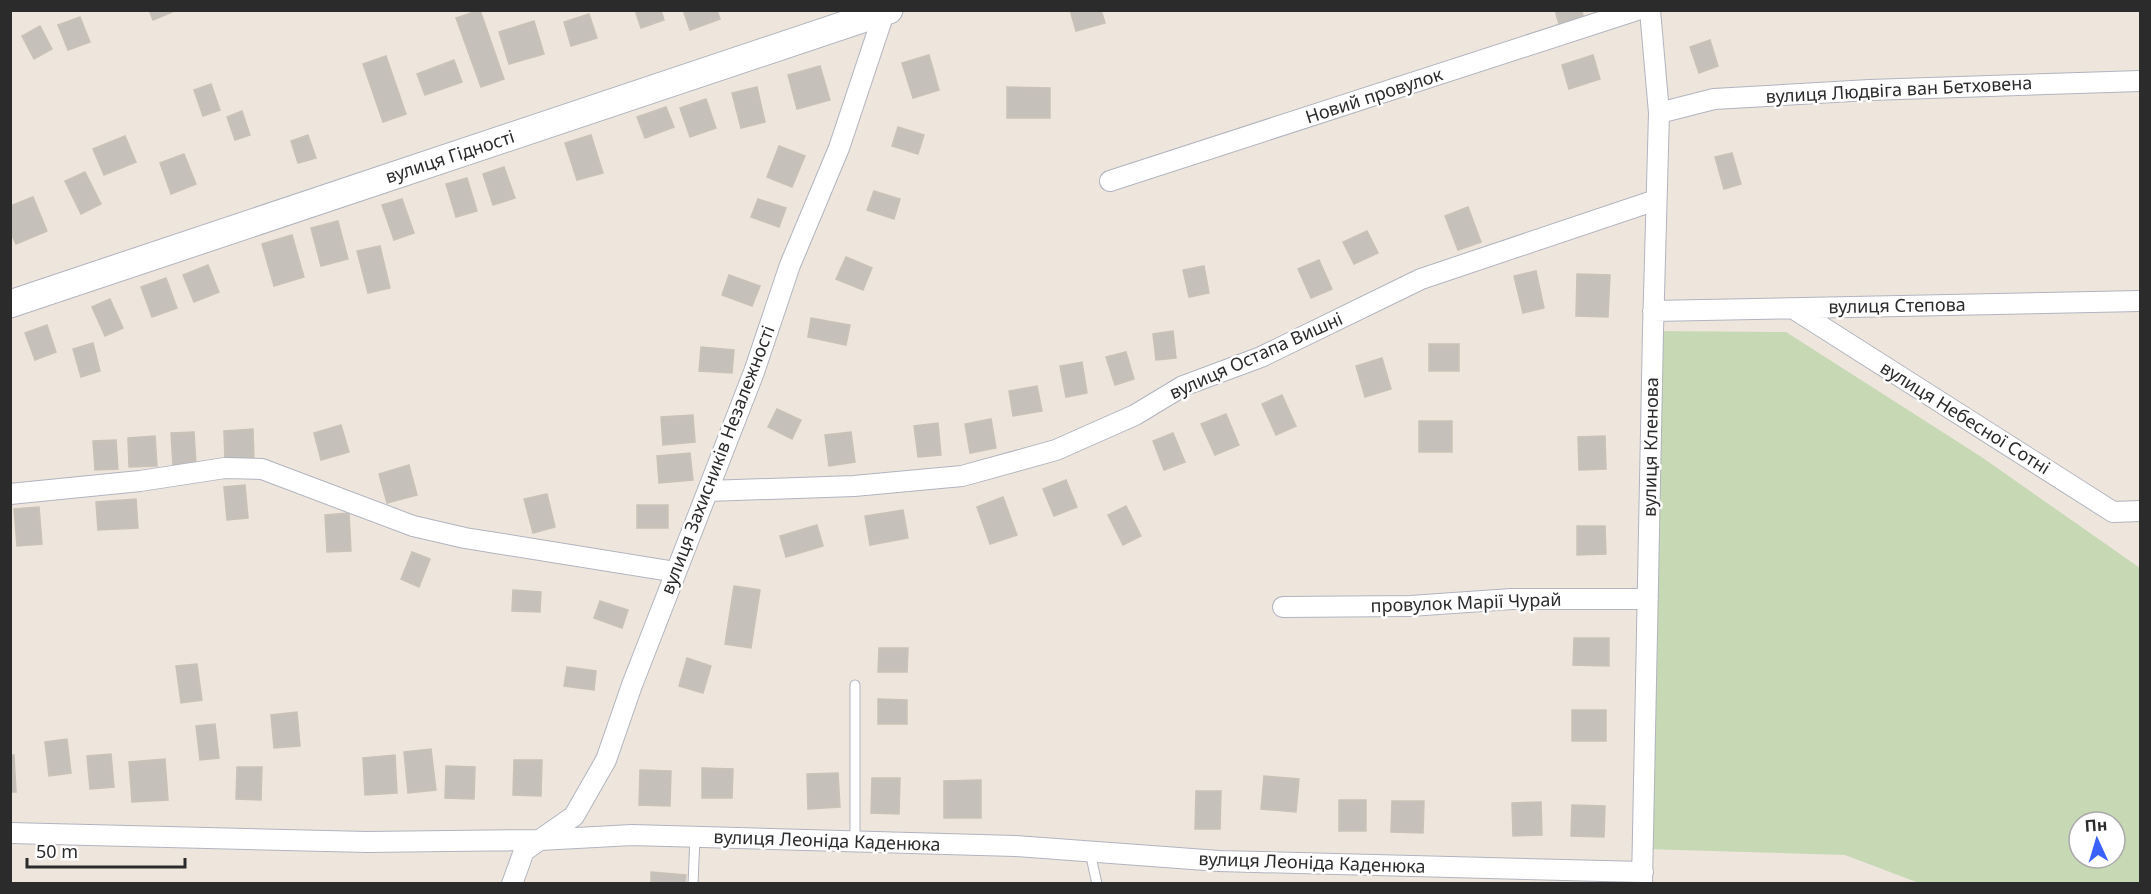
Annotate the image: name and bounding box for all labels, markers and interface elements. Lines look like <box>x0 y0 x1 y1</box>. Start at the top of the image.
street label: Новий провулок <box>1302 61 1446 129</box>
street label: вулиця Людвіга ван Бетховена <box>1765 70 2033 108</box>
street label: вулиця Гідності <box>382 124 517 188</box>
street label: вулиця Степова <box>1828 292 1966 318</box>
street label: вулиця Остапа Вишні <box>1165 306 1346 404</box>
street label: вулиця Захисників Незалежності <box>655 322 780 597</box>
street label: вулиця Небесної Сотні <box>1876 355 2055 479</box>
street label: вулиця Кленова <box>1637 377 1663 517</box>
street label: провулок Марії Чурай <box>1370 587 1562 617</box>
north arrow <box>2067 810 2127 870</box>
text: Пн <box>2084 813 2108 837</box>
street label: вулиця Леоніда Каденюка <box>713 824 941 856</box>
scale bar <box>27 831 184 869</box>
text: 50 m <box>36 839 78 863</box>
street label: вулиця Леоніда Каденюка <box>1198 846 1426 878</box>

